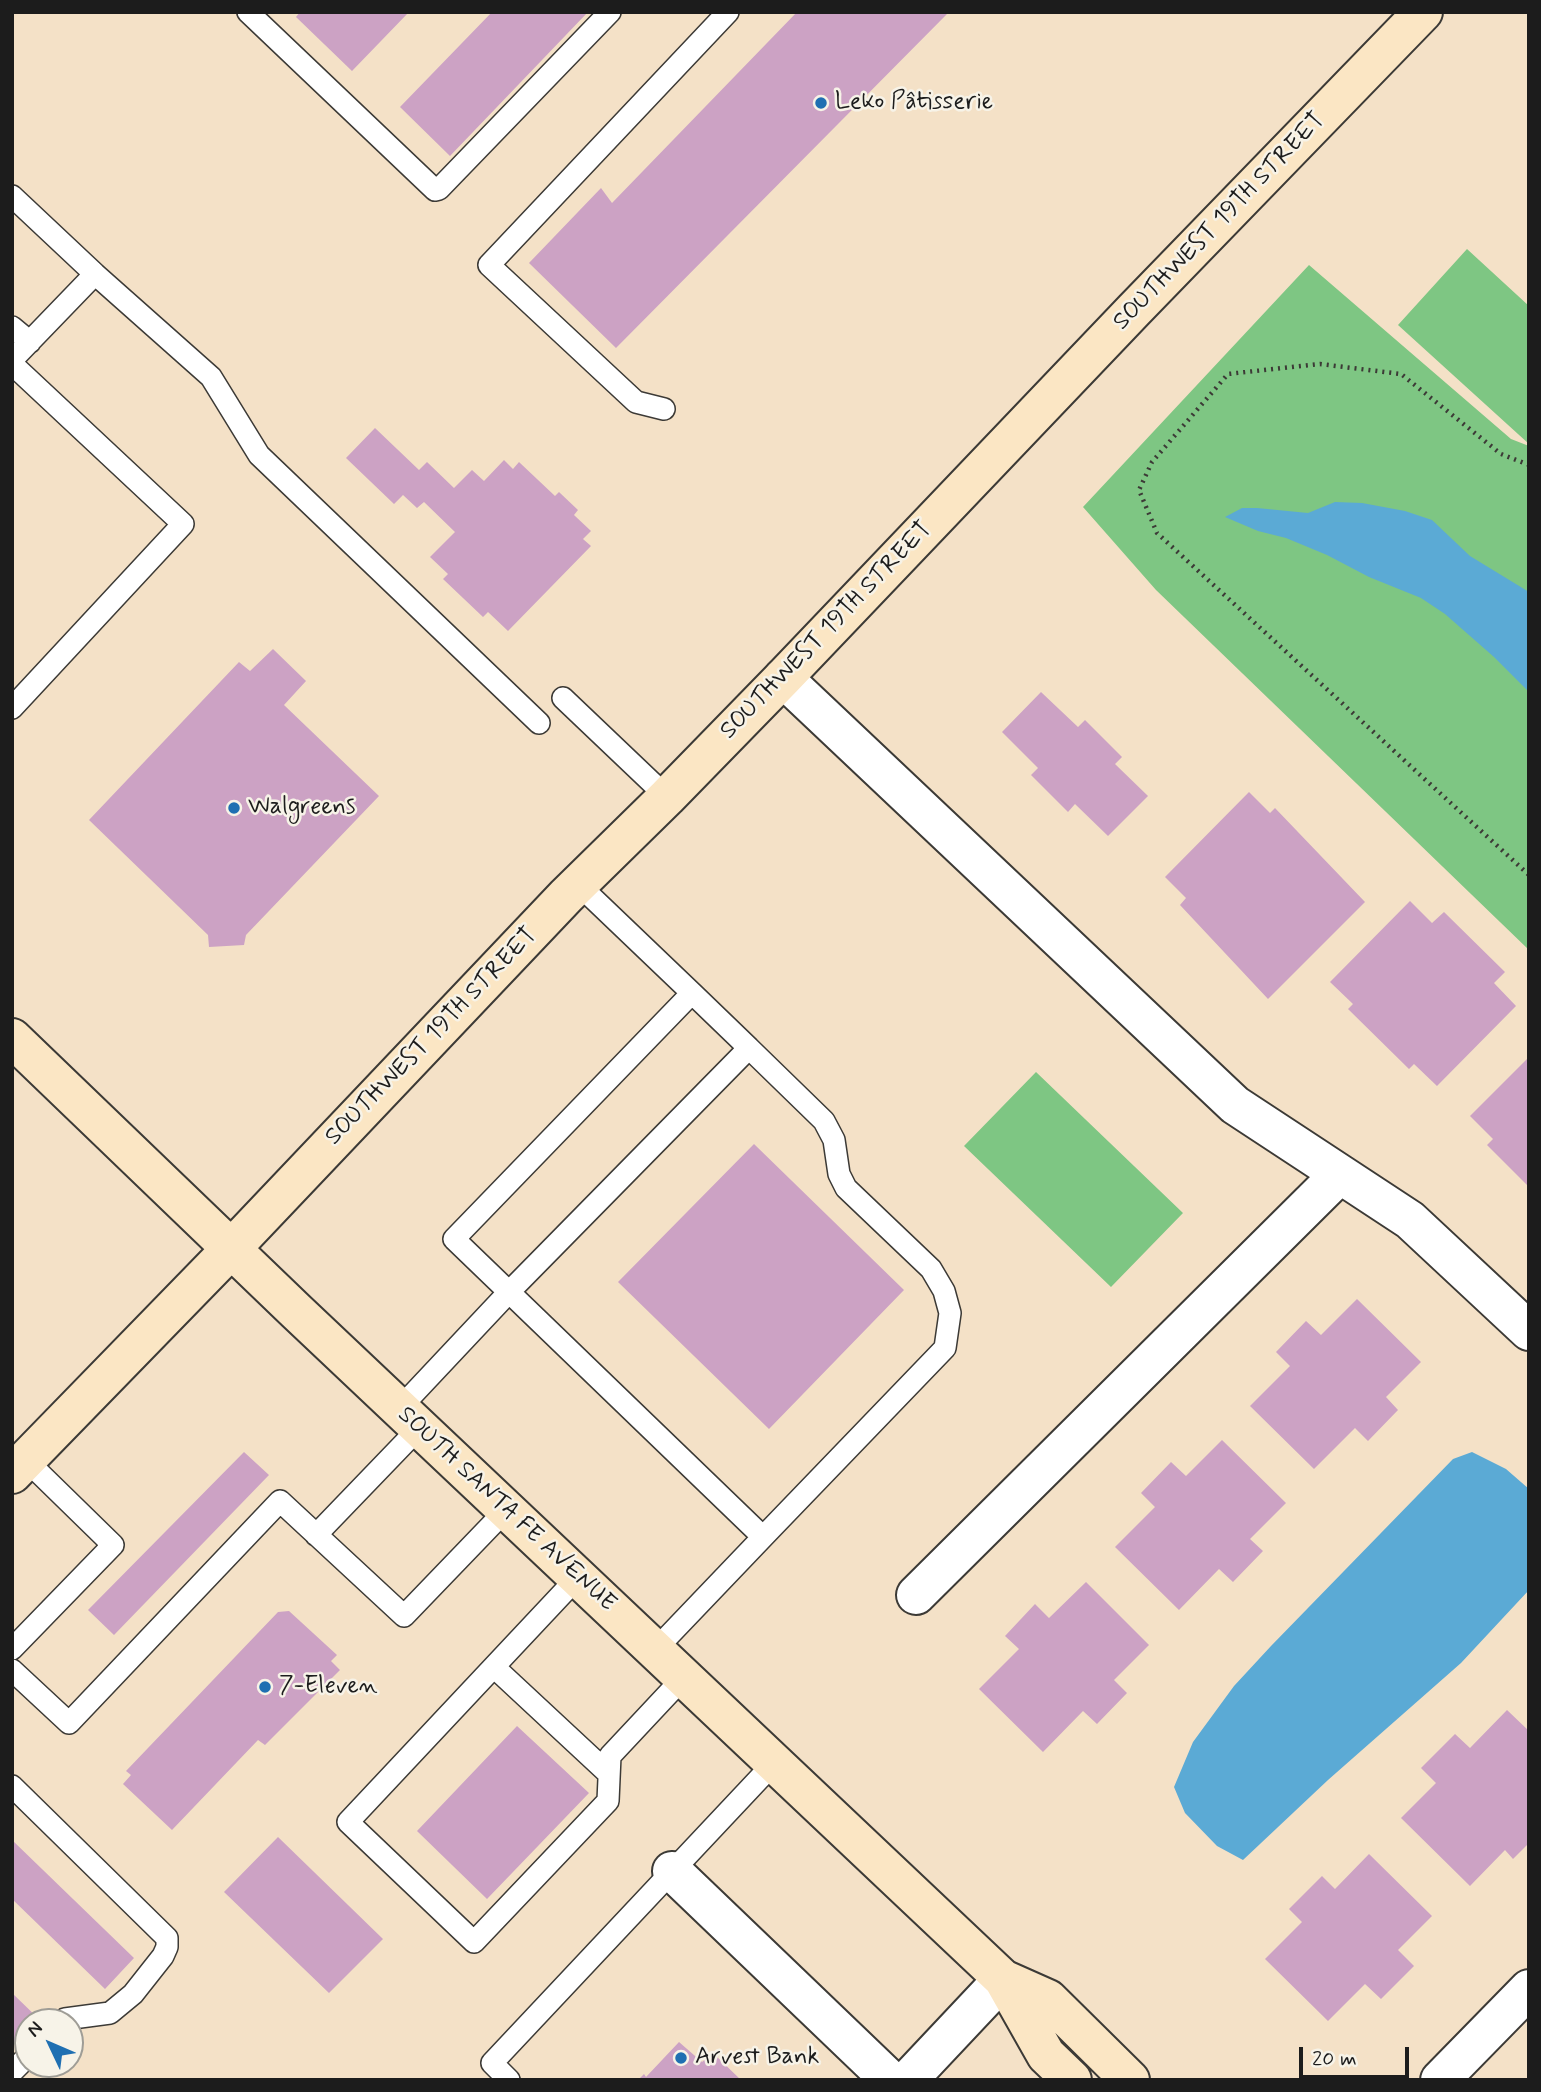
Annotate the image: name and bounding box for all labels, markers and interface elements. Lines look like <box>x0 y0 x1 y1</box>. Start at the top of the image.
place label: Leko Pâtisserie <box>835 89 993 117</box>
marker: Leko Pâtisserie <box>813 95 829 111</box>
street label: SOUTHWEST 19TH STREET <box>1108 107 1332 337</box>
street label: SOUTHWEST 19TH STREET <box>715 516 939 746</box>
place label: Walgreens <box>248 794 356 822</box>
marker: Walgreens <box>226 800 242 816</box>
street label: SOUTHWEST 19TH STREET <box>320 922 544 1152</box>
street label: SOUTH SANTA FE AVENUE <box>391 1401 621 1619</box>
place label: 7-Eleven <box>279 1673 378 1701</box>
marker: 7-Eleven <box>257 1679 273 1695</box>
north arrow <box>14 2008 84 2078</box>
text: N <box>22 2016 48 2043</box>
scale bar <box>1303 2032 1413 2076</box>
place label: Arvest Bank <box>695 2044 819 2072</box>
text: 20 m <box>1312 2045 1357 2073</box>
marker: Arvest Bank <box>673 2050 689 2066</box>

